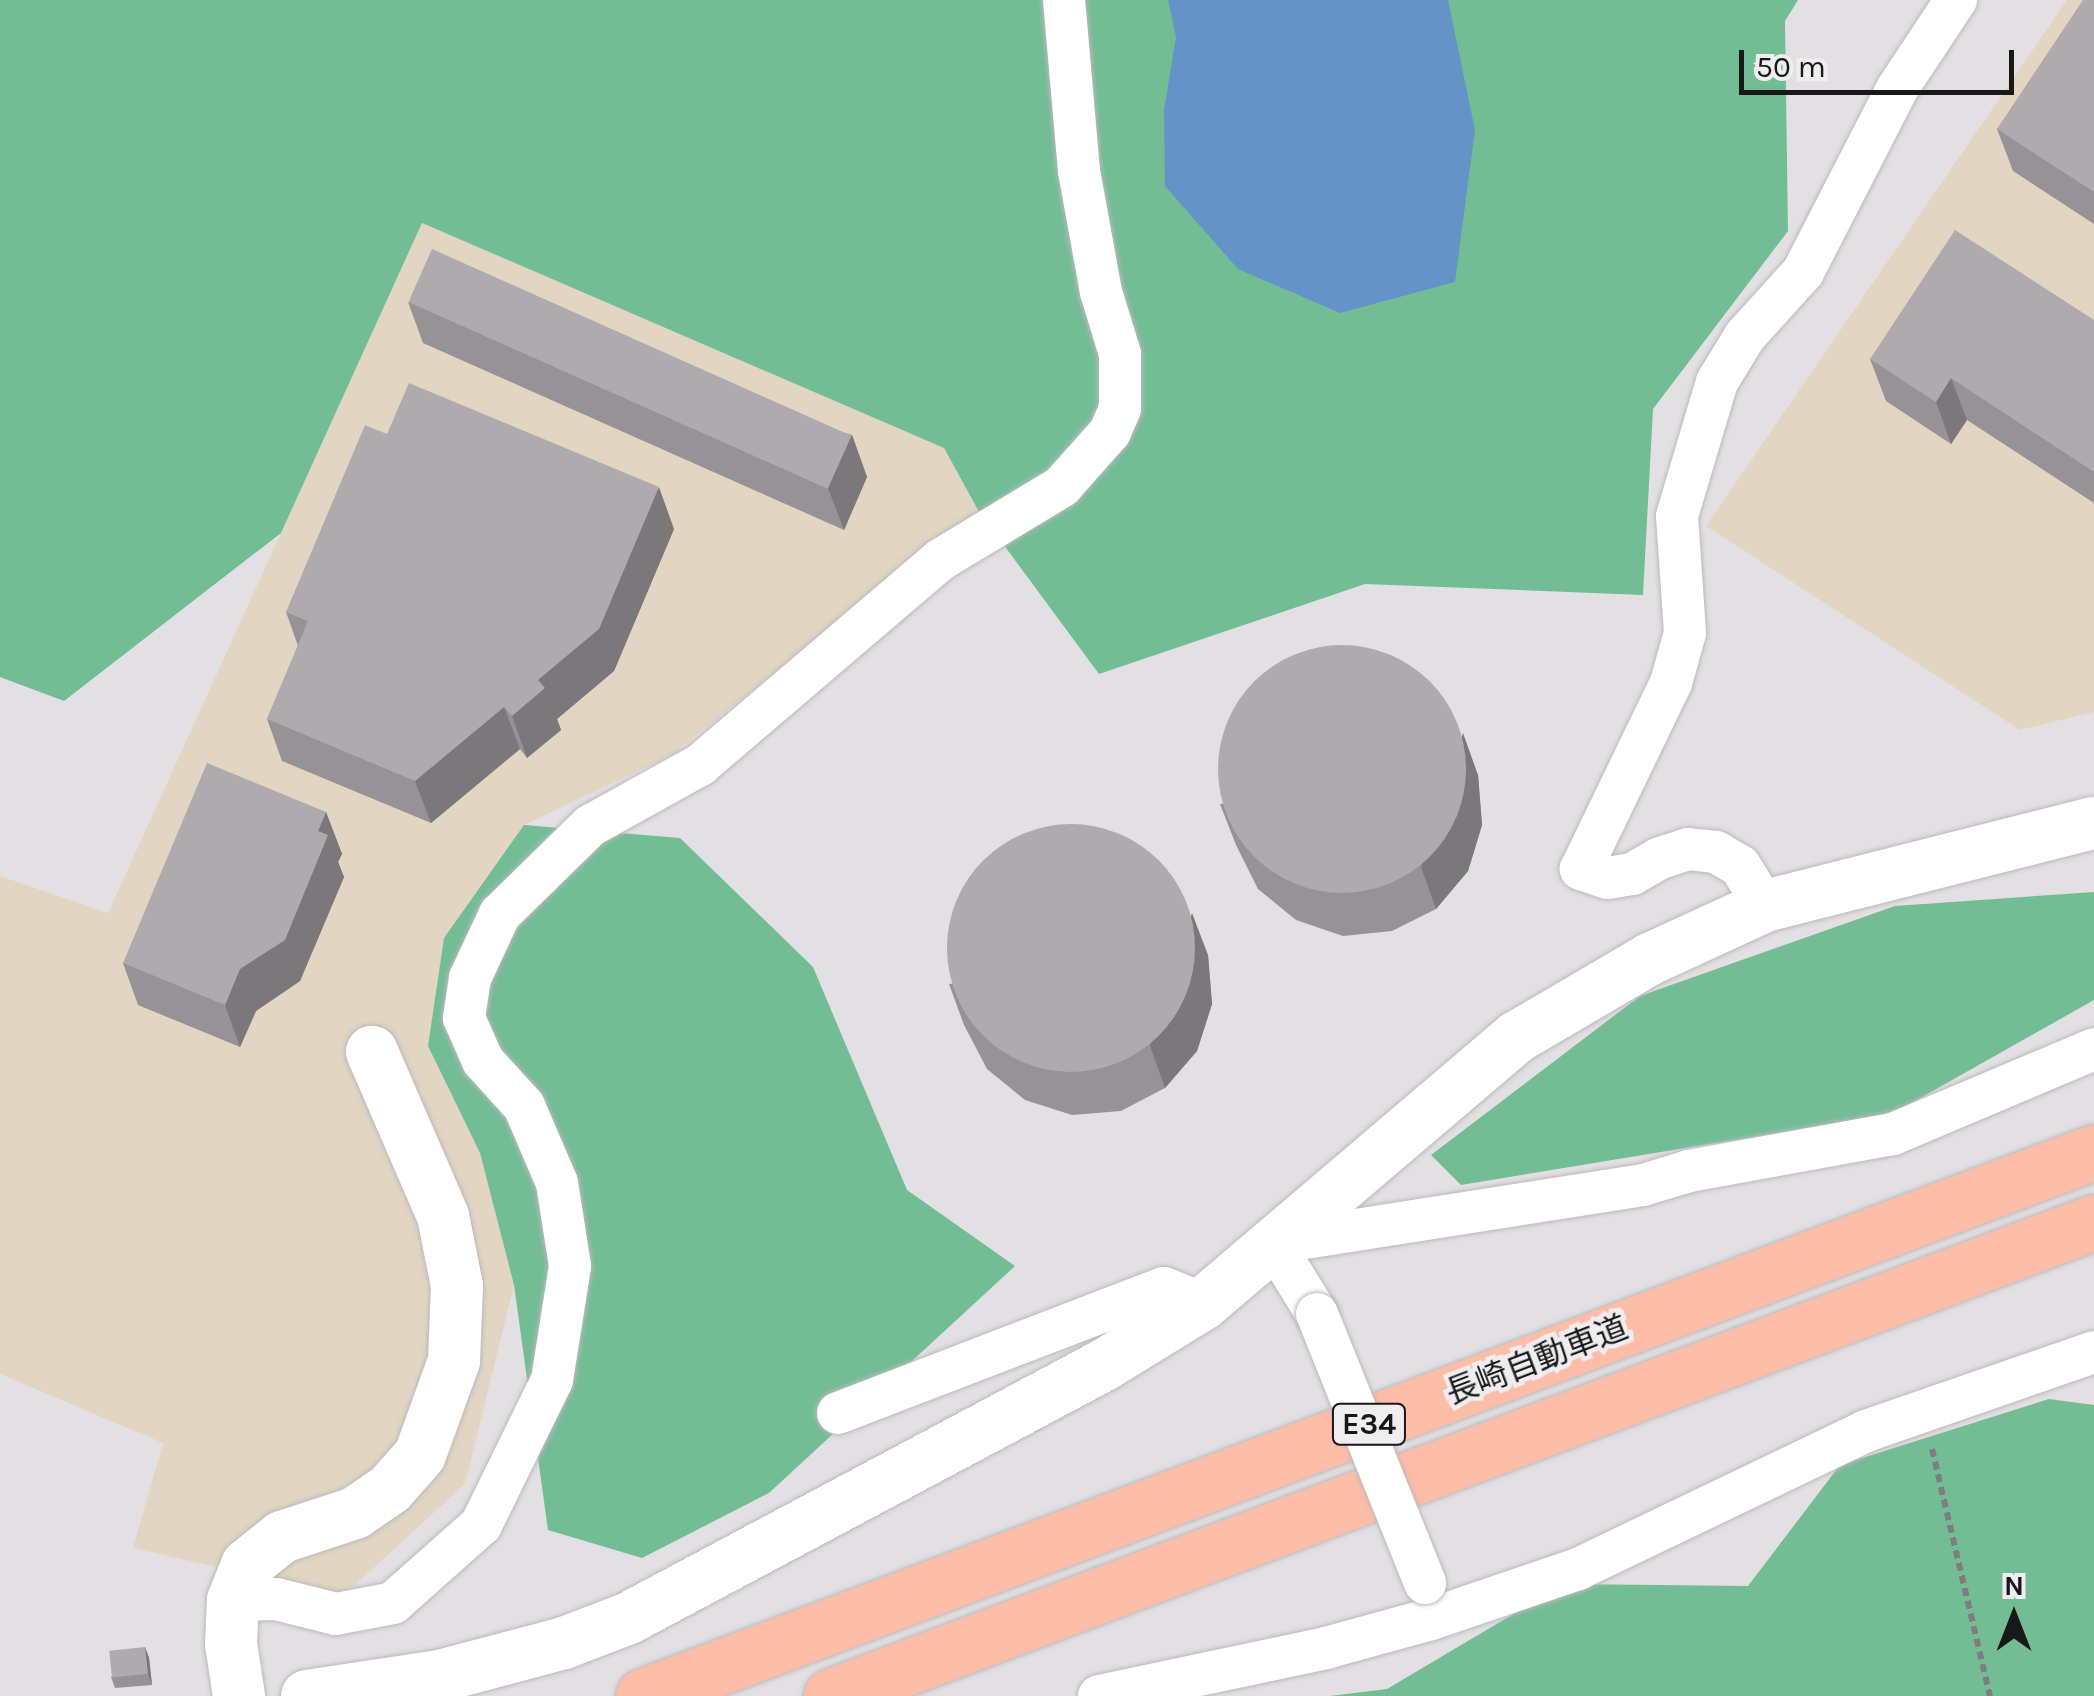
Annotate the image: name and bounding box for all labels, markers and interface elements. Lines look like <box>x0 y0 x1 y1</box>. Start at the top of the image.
scale bar <box>1744 30 2019 92</box>
text: 50 m <box>1756 49 1826 85</box>
street label: 長崎自動車道 <box>1440 1309 1634 1413</box>
road number: E34 <box>1332 1399 1406 1449</box>
north arrow <box>1964 1566 2064 1666</box>
text: N <box>2004 1569 2024 1602</box>

